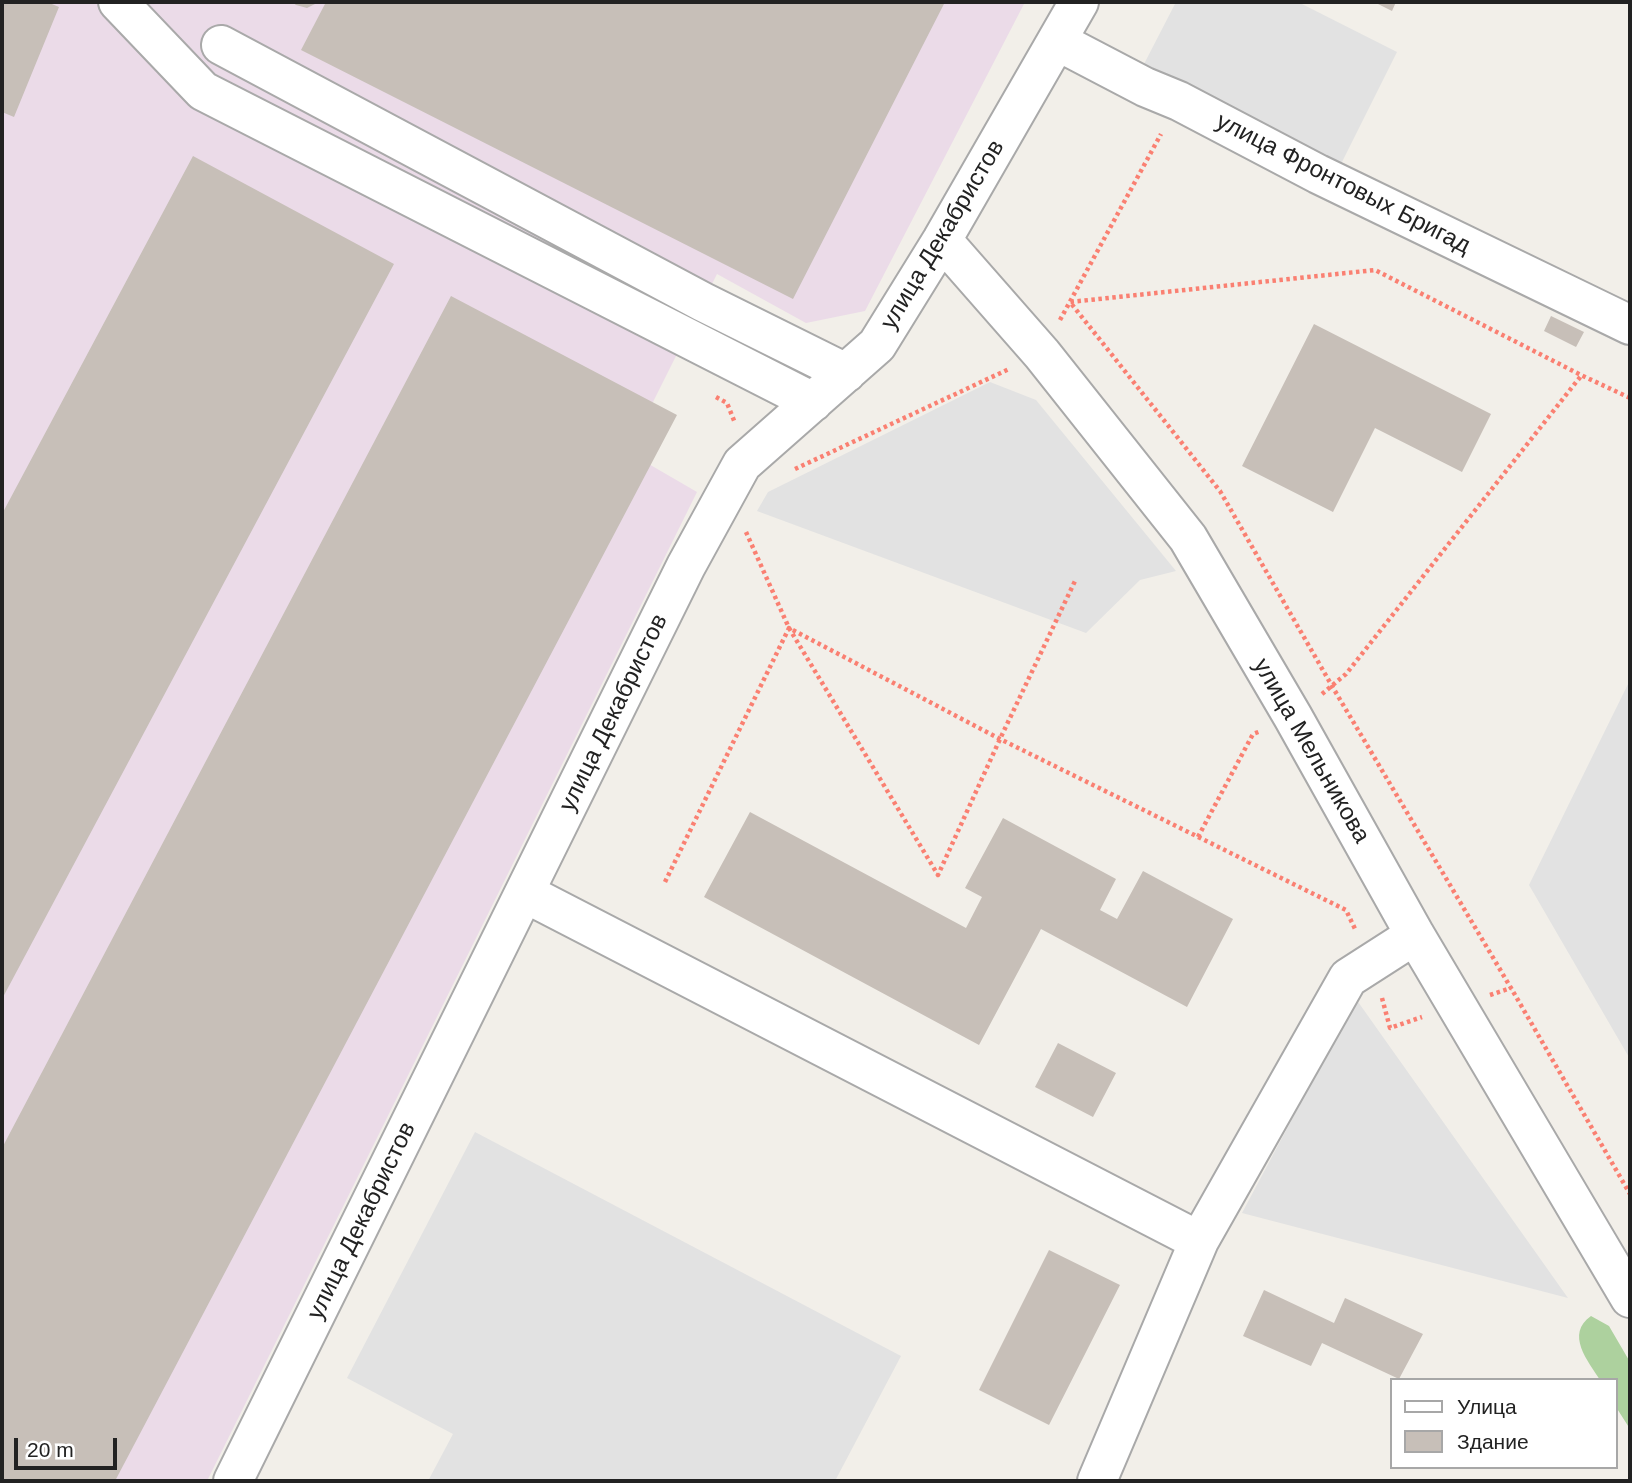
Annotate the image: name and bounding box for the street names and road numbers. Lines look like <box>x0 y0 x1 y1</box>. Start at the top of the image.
street label: улица Фронтовых Бригад <box>1211 107 1475 261</box>
street label: улица Декабристов <box>875 135 1011 335</box>
street label: улица Декабристов <box>554 610 674 816</box>
street label: улица Мельникова <box>1246 653 1376 849</box>
street label: улица Декабристов <box>302 1118 422 1324</box>

